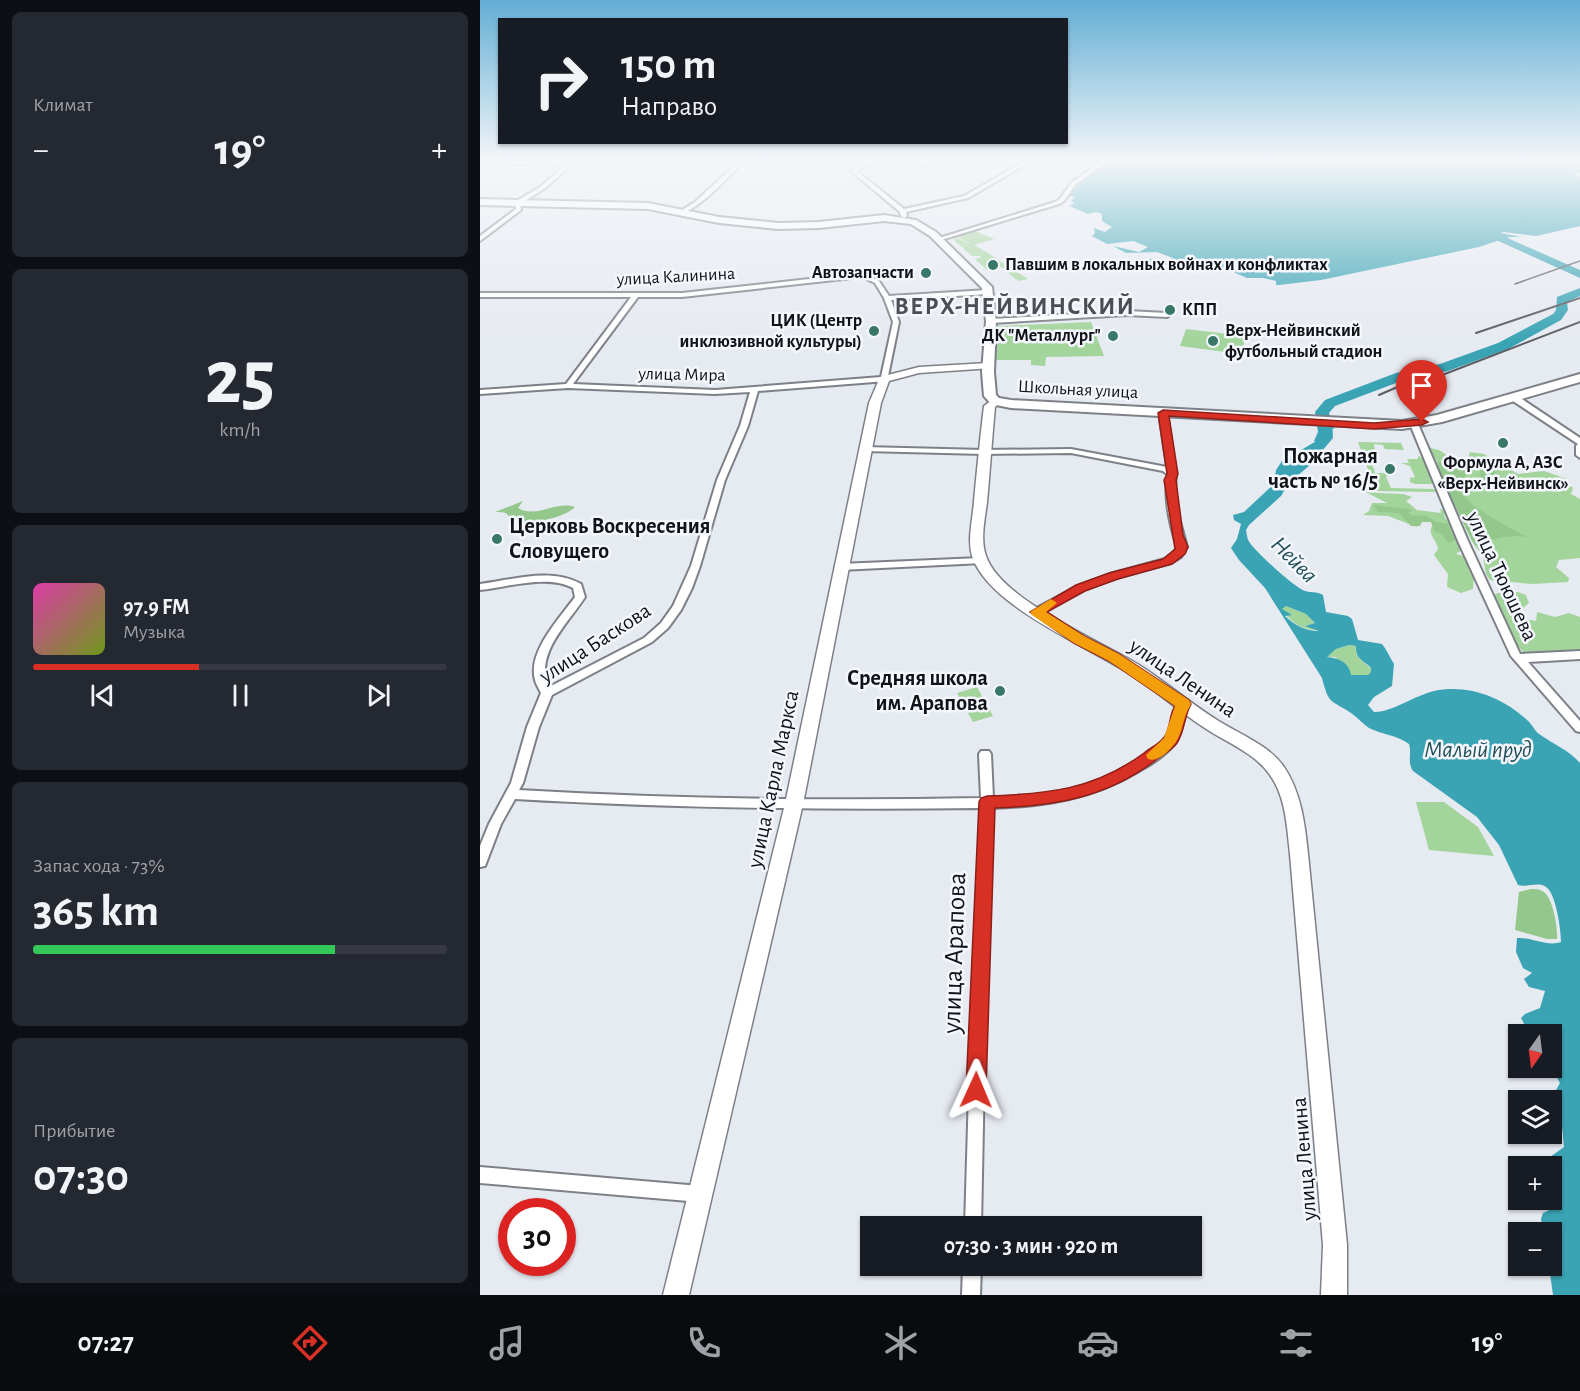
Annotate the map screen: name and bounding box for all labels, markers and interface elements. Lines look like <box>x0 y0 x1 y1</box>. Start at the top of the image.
icon: right <box>522 42 600 120</box>
text: 150 m <box>621 44 716 86</box>
text: Направо <box>621 93 717 120</box>
text: Климат <box>33 95 93 115</box>
text: 19° <box>214 128 266 173</box>
text: − <box>33 134 49 167</box>
text: + <box>431 134 447 167</box>
place label: Павшим в локальных войнах и конфликтах <box>1005 256 1328 274</box>
marker: Павшим в локальных войнах и конфликтах <box>986 258 1000 272</box>
place label: Автозапчасти <box>812 264 914 282</box>
street label: улица Калинина <box>615 265 736 289</box>
marker: Автозапчасти <box>919 266 933 280</box>
district label: ВЕРХ-НЕЙВИНСКИЙ <box>895 293 1135 319</box>
place label: КПП <box>1182 301 1217 319</box>
marker: КПП <box>1163 303 1177 317</box>
place label: ЦИК (Центр инклюзивной культуры) <box>680 312 862 351</box>
place label: Верх-Нейвинский футбольный стадион <box>1225 322 1382 361</box>
marker: ЦИК (Центр инклюзивной культуры) <box>867 324 881 338</box>
place label: ДК "Металлург" <box>982 327 1101 345</box>
marker: ДК "Металлург" <box>1106 329 1120 343</box>
marker: Верх-Нейвинский футбольный стадион <box>1206 334 1220 348</box>
text: 25 <box>205 340 275 418</box>
pin <box>1396 360 1447 422</box>
street label: улица Мира <box>637 365 726 385</box>
icon: arrive <box>1405 369 1438 402</box>
street label: Школьная улица <box>1017 378 1139 402</box>
text: km/h <box>219 420 261 440</box>
marker: Формула А, АЗС «Верх-Нейвинск» <box>1496 436 1510 450</box>
place label: Пожарная часть № 16/5 <box>1268 445 1378 492</box>
place label: Формула А, АЗС «Верх-Нейвинск» <box>1437 454 1569 493</box>
marker: Пожарная часть № 16/5 <box>1383 462 1397 476</box>
street label: улица Тююшева <box>1462 507 1542 644</box>
place label: Церковь Воскресения Словущего <box>509 515 711 563</box>
marker: Церковь Воскресения Словущего <box>490 532 504 546</box>
water label: Нейва <box>1266 532 1322 588</box>
text: 97.9 FM <box>123 596 189 618</box>
street label: улица Баскова <box>535 599 655 688</box>
text: Музыка <box>123 622 185 642</box>
street label: улица Ленина <box>1125 634 1240 722</box>
place label: Средняя школа им. Арапова <box>847 667 988 714</box>
icon: previous <box>86 679 119 712</box>
icon: pause <box>224 679 257 712</box>
icon: next <box>362 679 395 712</box>
marker: Средняя школа им. Арапова <box>993 684 1007 698</box>
street label: улица Карла Маркса <box>743 688 803 871</box>
water label: Малый пруд <box>1424 738 1532 762</box>
text: Запас хода · 73% <box>33 856 165 876</box>
street label: улица Арапова <box>938 872 971 1035</box>
text: 365 km <box>33 889 159 934</box>
north arrow <box>1508 1024 1562 1078</box>
map controls <box>1508 1024 1562 1276</box>
position arrow <box>944 1058 1008 1122</box>
button: layers <box>1508 1090 1562 1144</box>
street label: улица Ленина <box>1288 1096 1320 1223</box>
text: Прибытие <box>33 1121 115 1141</box>
text: 07:30 <box>33 1154 129 1199</box>
button: + <box>1508 1156 1562 1210</box>
speed limit sign: 30 <box>498 1198 576 1276</box>
button: − <box>1508 1222 1562 1276</box>
text: 07:30 · 3 мин · 920 m <box>944 1235 1118 1257</box>
icon: directions <box>289 1322 331 1364</box>
icon: music <box>486 1322 528 1364</box>
icon: phone <box>683 1322 725 1364</box>
icon: climate <box>880 1322 922 1364</box>
icon: car <box>1077 1322 1119 1364</box>
icon: filters <box>1275 1322 1317 1364</box>
text: 07:27 <box>78 1329 134 1356</box>
text: 19° <box>1472 1329 1502 1356</box>

